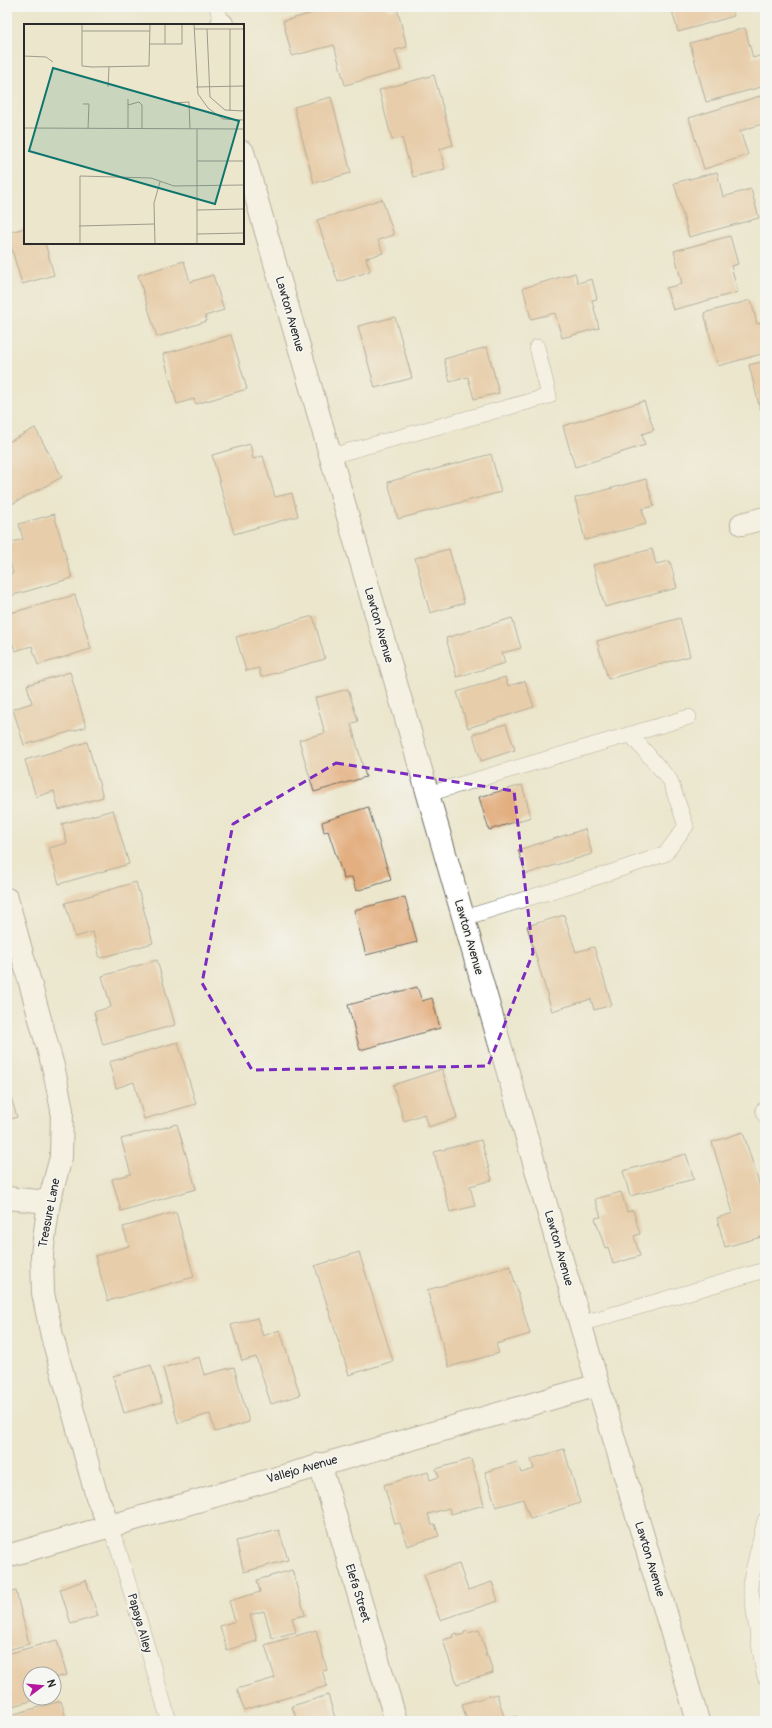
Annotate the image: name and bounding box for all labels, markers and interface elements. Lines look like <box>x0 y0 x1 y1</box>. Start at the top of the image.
inset map <box>24 24 244 244</box>
street label: Lawton Avenue <box>272 275 307 354</box>
street label: Lawton Avenue <box>361 586 396 665</box>
street label: Lawton Avenue <box>451 898 486 977</box>
street label: Treasure Lane <box>35 1177 64 1249</box>
street label: Lawton Avenue <box>541 1209 576 1288</box>
street label: Vallejo Avenue <box>265 1452 339 1487</box>
street label: Lawton Avenue <box>631 1520 668 1599</box>
street label: Elefa Street <box>342 1562 374 1624</box>
street label: Papaya Alley <box>124 1592 155 1654</box>
north arrow <box>22 1666 62 1706</box>
text: N <box>44 1678 59 1689</box>

